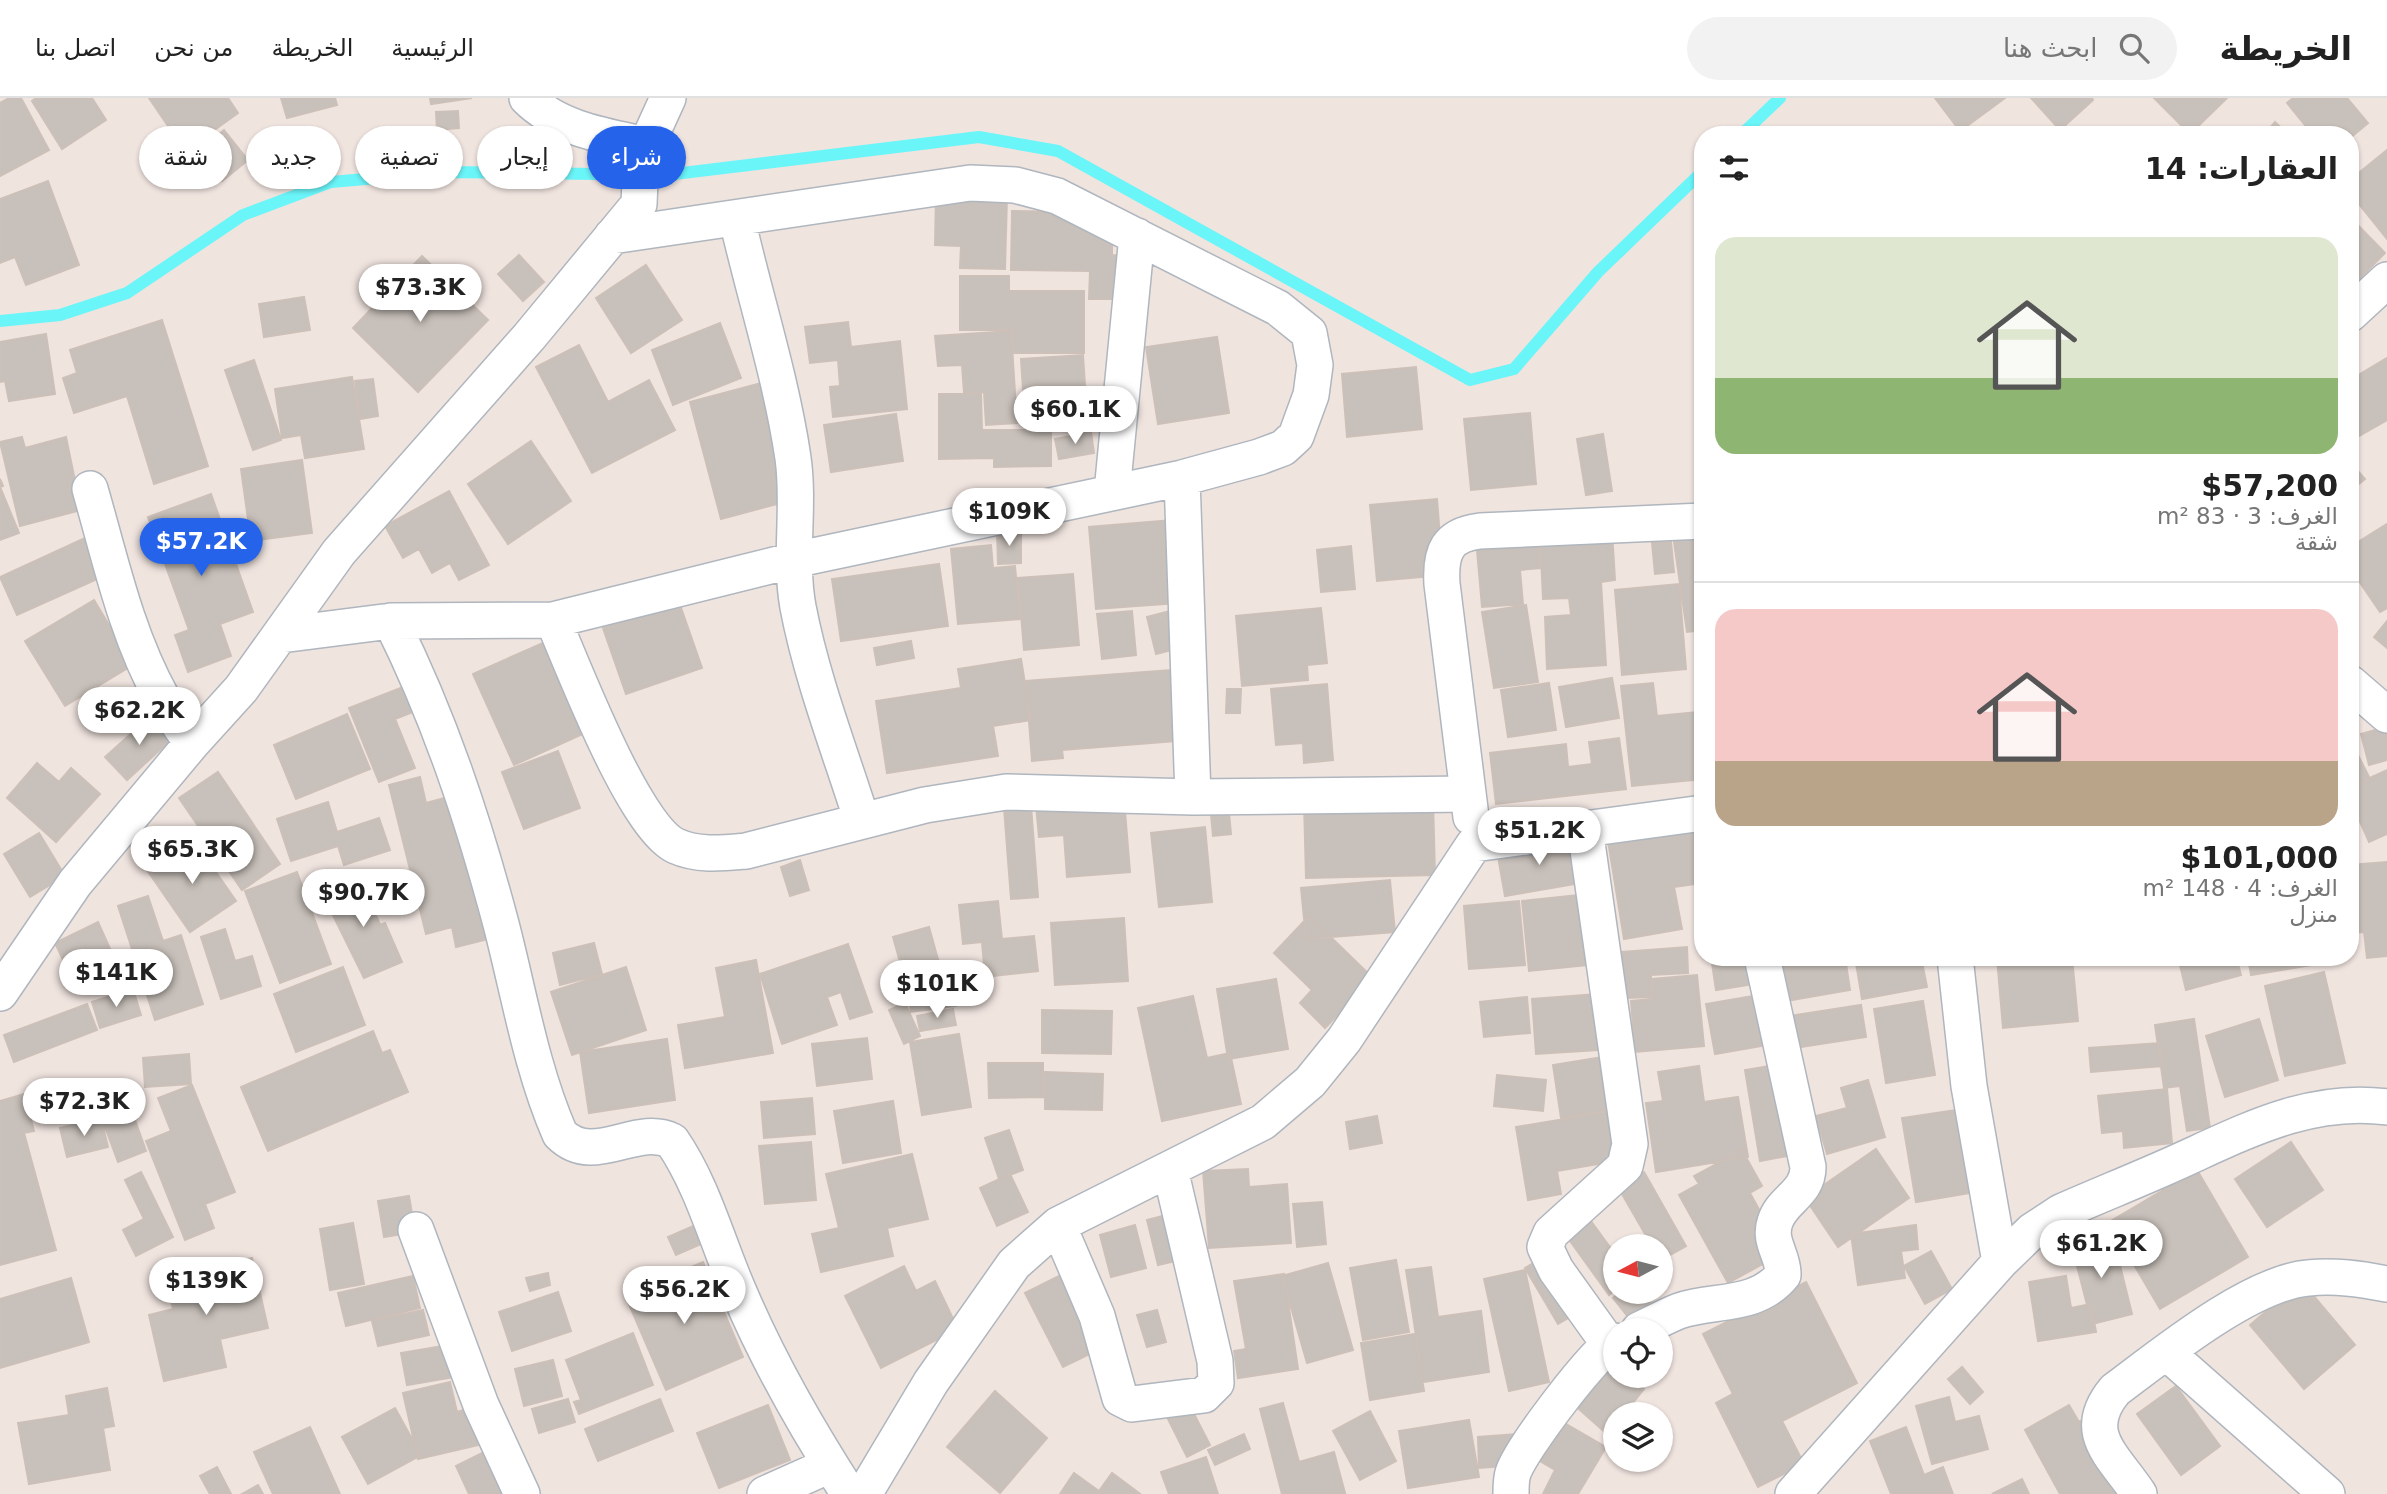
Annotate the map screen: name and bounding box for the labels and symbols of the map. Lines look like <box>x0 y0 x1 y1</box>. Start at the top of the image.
pin: $73.3K <box>363 264 477 324</box>
pin: $60.1K <box>1018 386 1132 446</box>
pin: $109K <box>960 489 1058 548</box>
pin: $57.2K <box>144 518 258 578</box>
pin: $62.2K <box>82 688 196 747</box>
pin: $51.2K <box>1482 808 1596 867</box>
pin: $65.3K <box>135 826 249 886</box>
pin: $90.7K <box>306 870 420 929</box>
pin: $141K <box>67 950 165 1009</box>
pin: $101K <box>888 960 986 1020</box>
pin: $72.3K <box>27 1079 141 1138</box>
pin: $61.2K <box>2044 1220 2158 1280</box>
north arrow <box>1603 1234 1673 1304</box>
pin: $139K <box>157 1258 255 1317</box>
pin: $56.2K <box>627 1266 741 1326</box>

